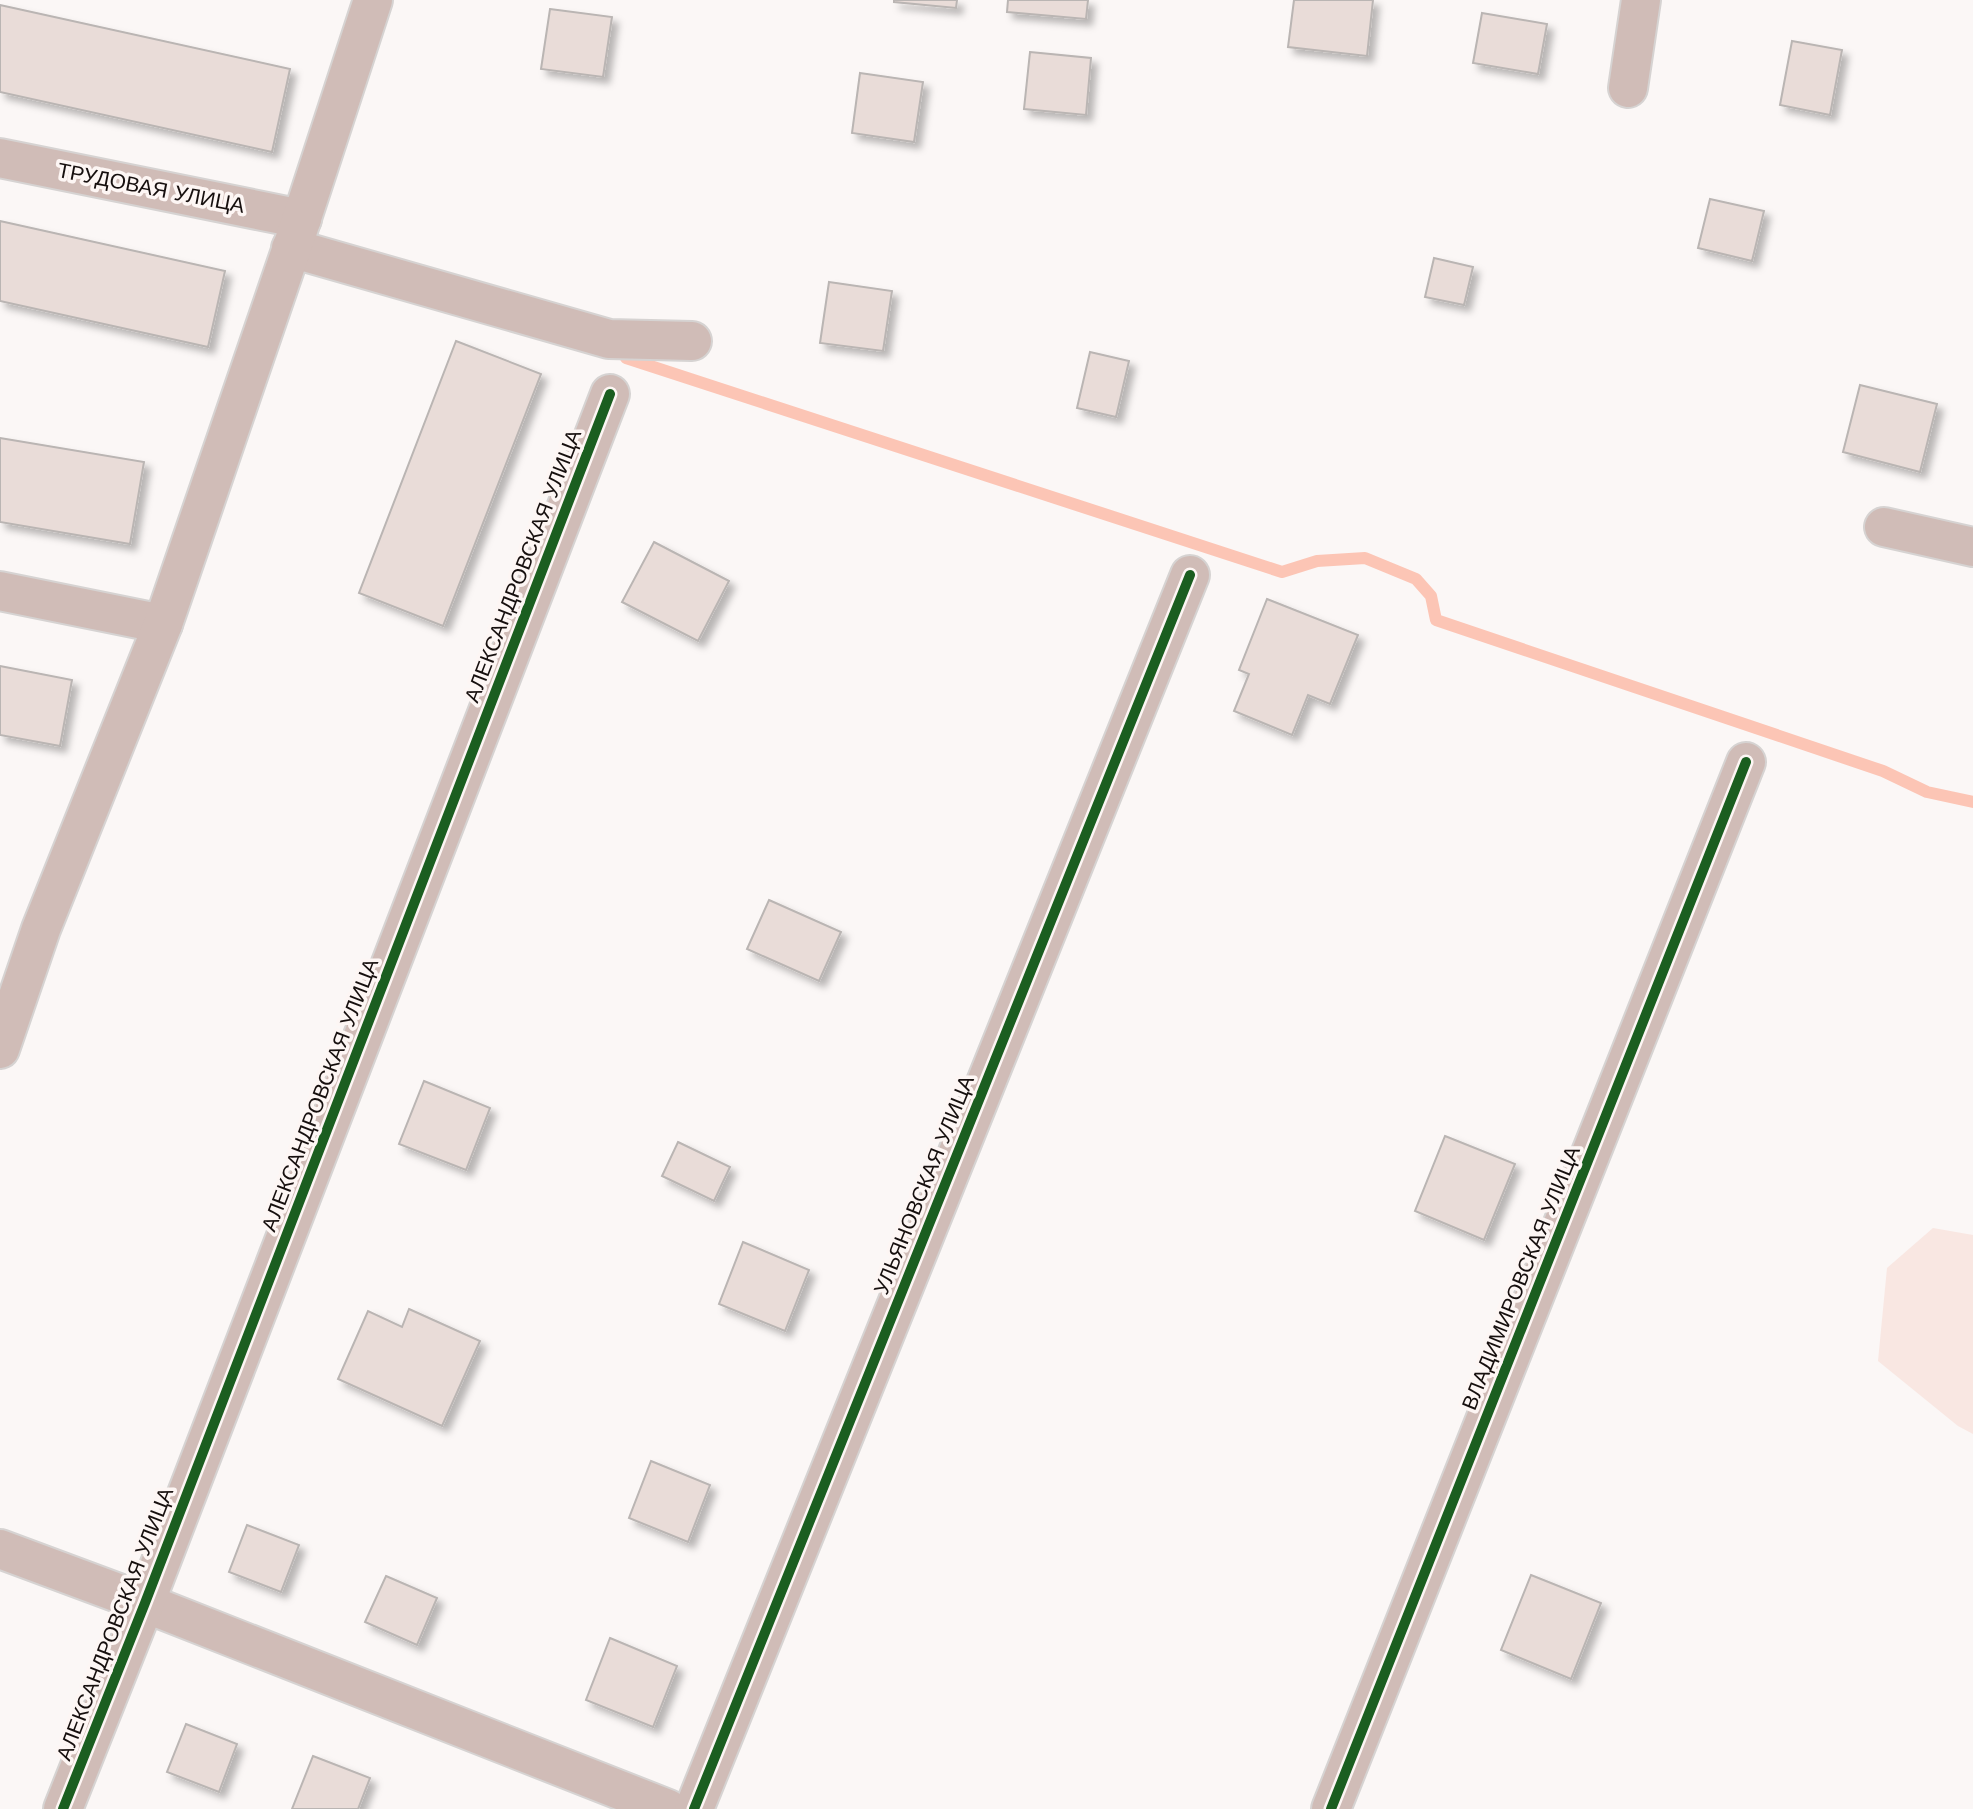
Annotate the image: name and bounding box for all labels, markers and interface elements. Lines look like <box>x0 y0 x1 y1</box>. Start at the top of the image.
street label: ТРУДОВАЯ УЛИЦА <box>55 157 247 218</box>
street label: АЛЕКСАНДРОВСКАЯ УЛИЦА <box>459 426 586 706</box>
street label: АЛЕКСАНДРОВСКАЯ УЛИЦА <box>256 955 383 1235</box>
street label: УЛЬЯНОВСКАЯ УЛИЦА <box>868 1072 979 1298</box>
street label: ВЛАДИМИРОВСКАЯ УЛИЦА <box>1456 1142 1585 1413</box>
street label: АЛЕКСАНДРОВСКАЯ УЛИЦА <box>51 1484 178 1764</box>

